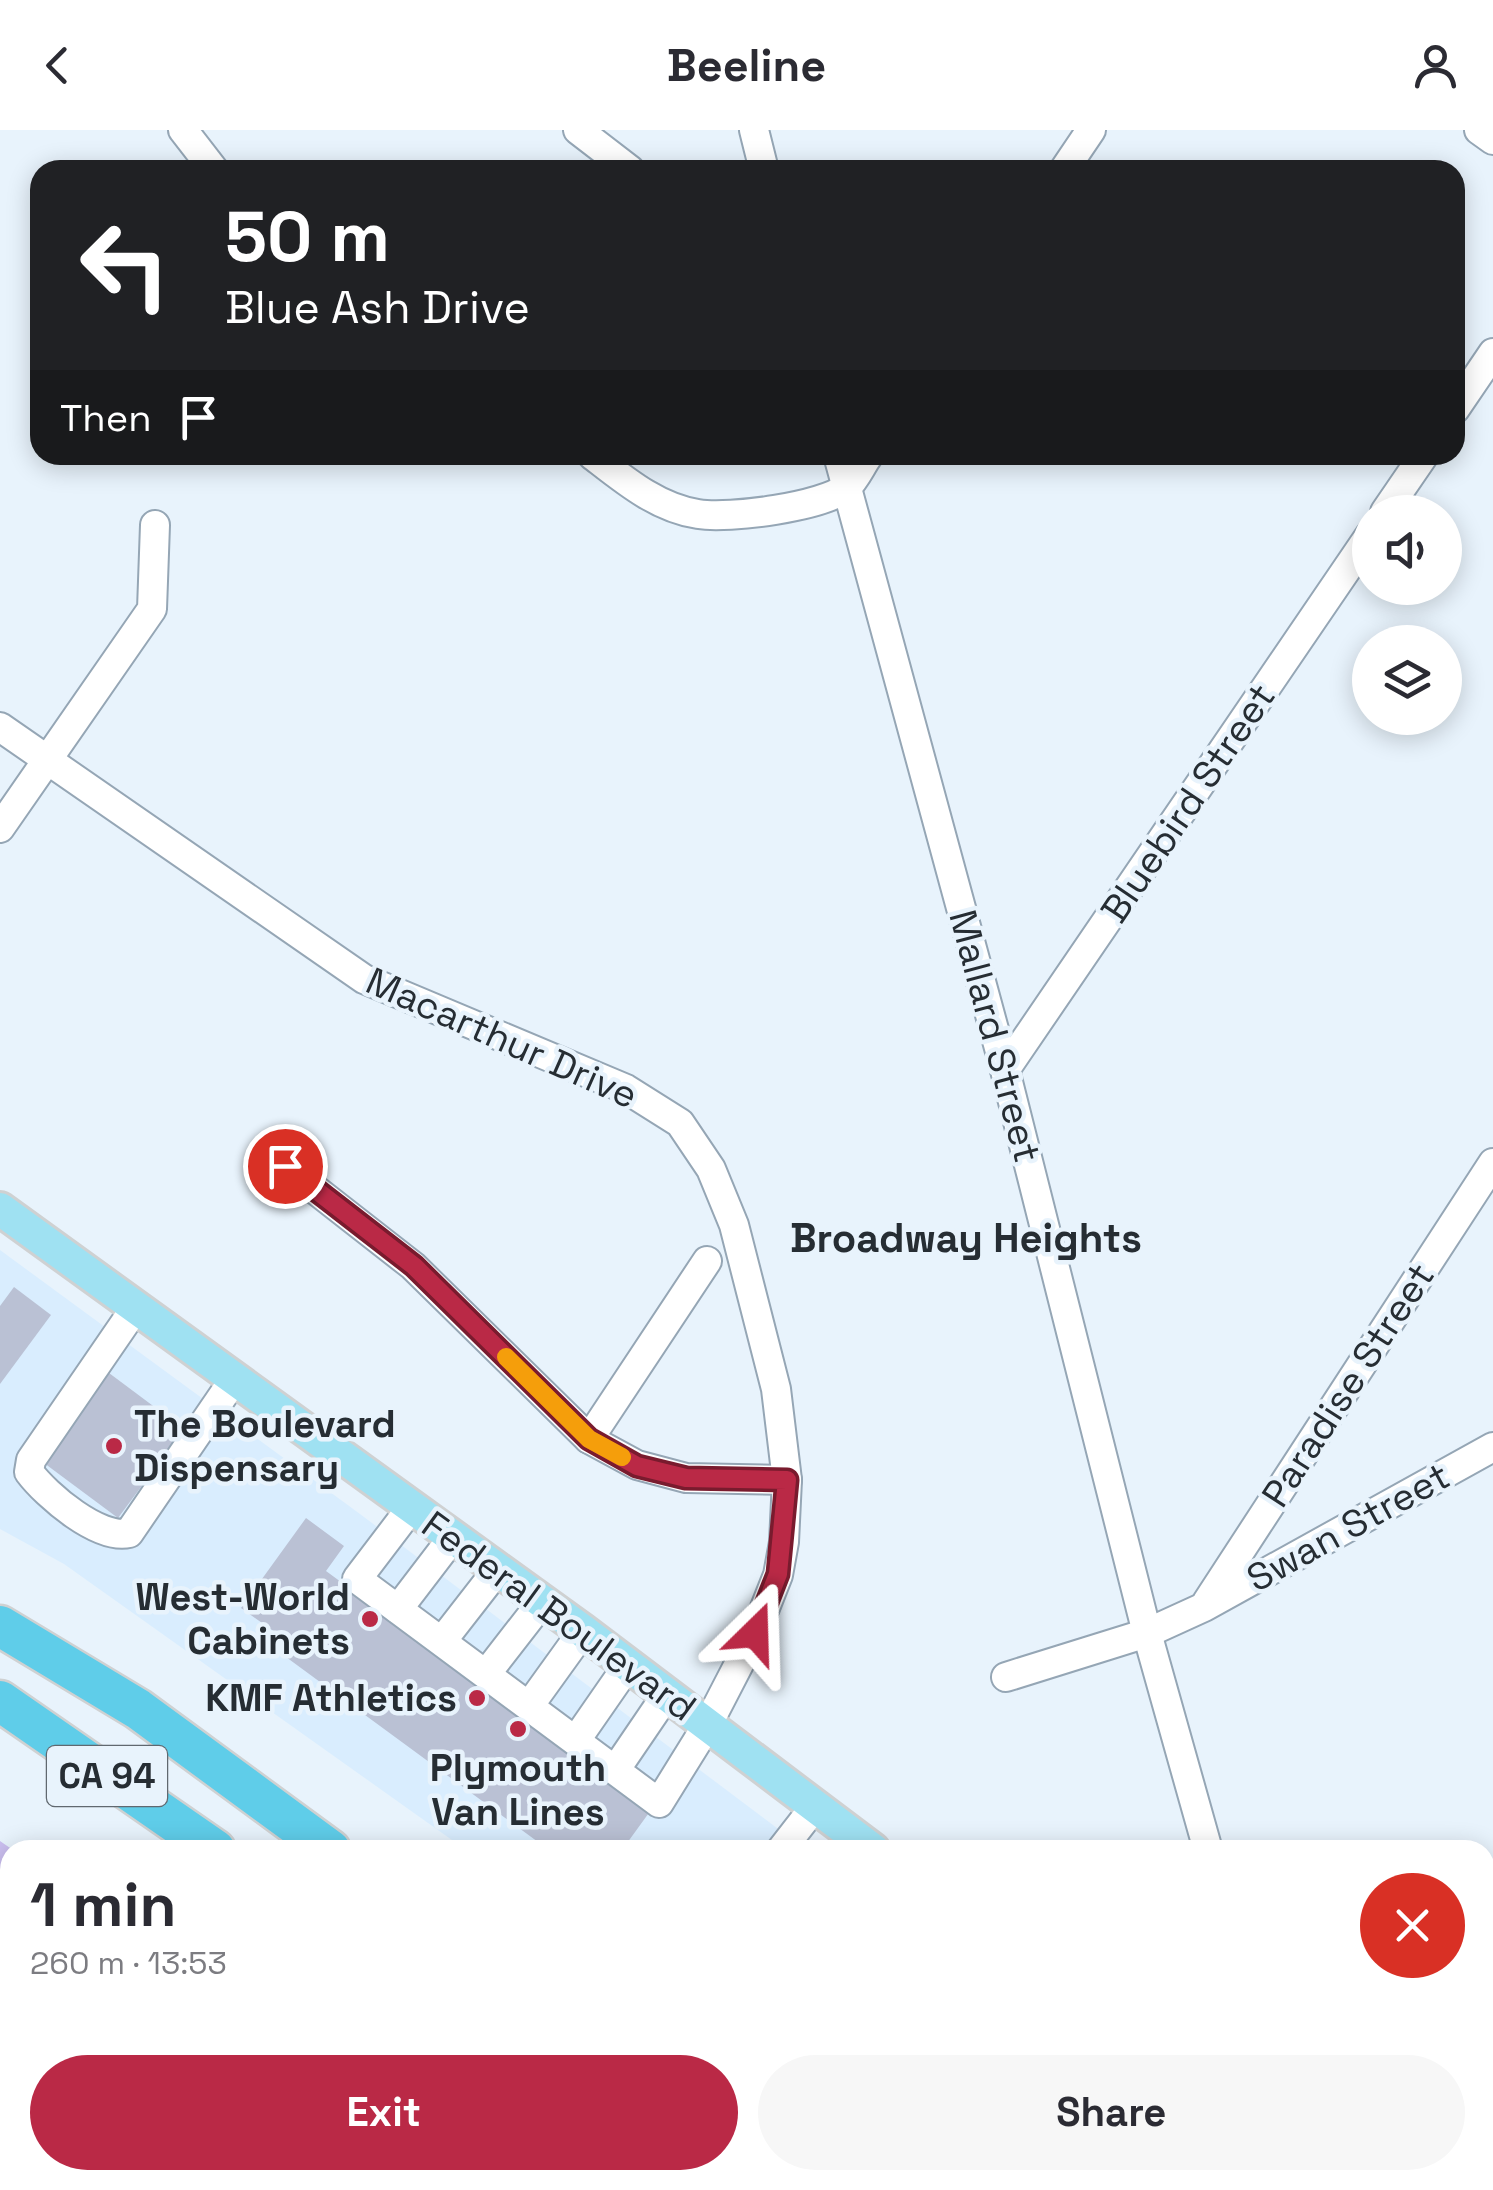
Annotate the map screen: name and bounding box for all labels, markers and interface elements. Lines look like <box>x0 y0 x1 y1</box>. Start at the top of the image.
text: Beeline <box>667 37 826 94</box>
icon: back <box>30 38 85 93</box>
icon: person <box>1408 38 1463 93</box>
text: 50 m <box>225 192 390 281</box>
icon: left <box>60 200 190 330</box>
text: Blue Ash Drive <box>225 279 530 336</box>
icon: arrive <box>171 390 226 445</box>
text: Then <box>60 394 151 442</box>
map controls <box>1352 495 1462 735</box>
button: sound <box>1352 495 1462 605</box>
button: layers <box>1352 625 1462 735</box>
street label: Bluebird Street <box>1090 674 1286 932</box>
street label: Mallard Street <box>938 905 1052 1167</box>
street label: Macarthur Drive <box>359 957 645 1119</box>
pin <box>243 1124 328 1209</box>
icon: arrive <box>258 1139 313 1194</box>
district label: Broadway Heights <box>790 1213 1142 1264</box>
street label: Paradise Street <box>1251 1254 1445 1516</box>
place label: The Boulevard Dispensary <box>134 1400 396 1492</box>
marker: The Boulevard Dispensary <box>103 1435 125 1457</box>
street label: Swan Street <box>1238 1452 1458 1602</box>
street label: Federal Boulevard <box>413 1500 705 1732</box>
place label: West-World Cabinets <box>135 1573 350 1665</box>
position arrow <box>703 1581 807 1685</box>
marker: West-World Cabinets <box>359 1608 381 1630</box>
place label: KMF Athletics <box>205 1674 457 1722</box>
marker: KMF Athletics <box>466 1687 488 1709</box>
marker: Plymouth Van Lines <box>507 1718 529 1740</box>
place label: Plymouth Van Lines <box>430 1744 606 1836</box>
road number: CA 94 <box>47 1746 167 1806</box>
text: 1 min <box>30 1867 177 1944</box>
button: close <box>1360 1873 1465 1978</box>
text: 260 m · 13:53 <box>30 1943 227 1983</box>
button: Exit <box>30 2055 738 2170</box>
button: Share <box>758 2055 1465 2170</box>

